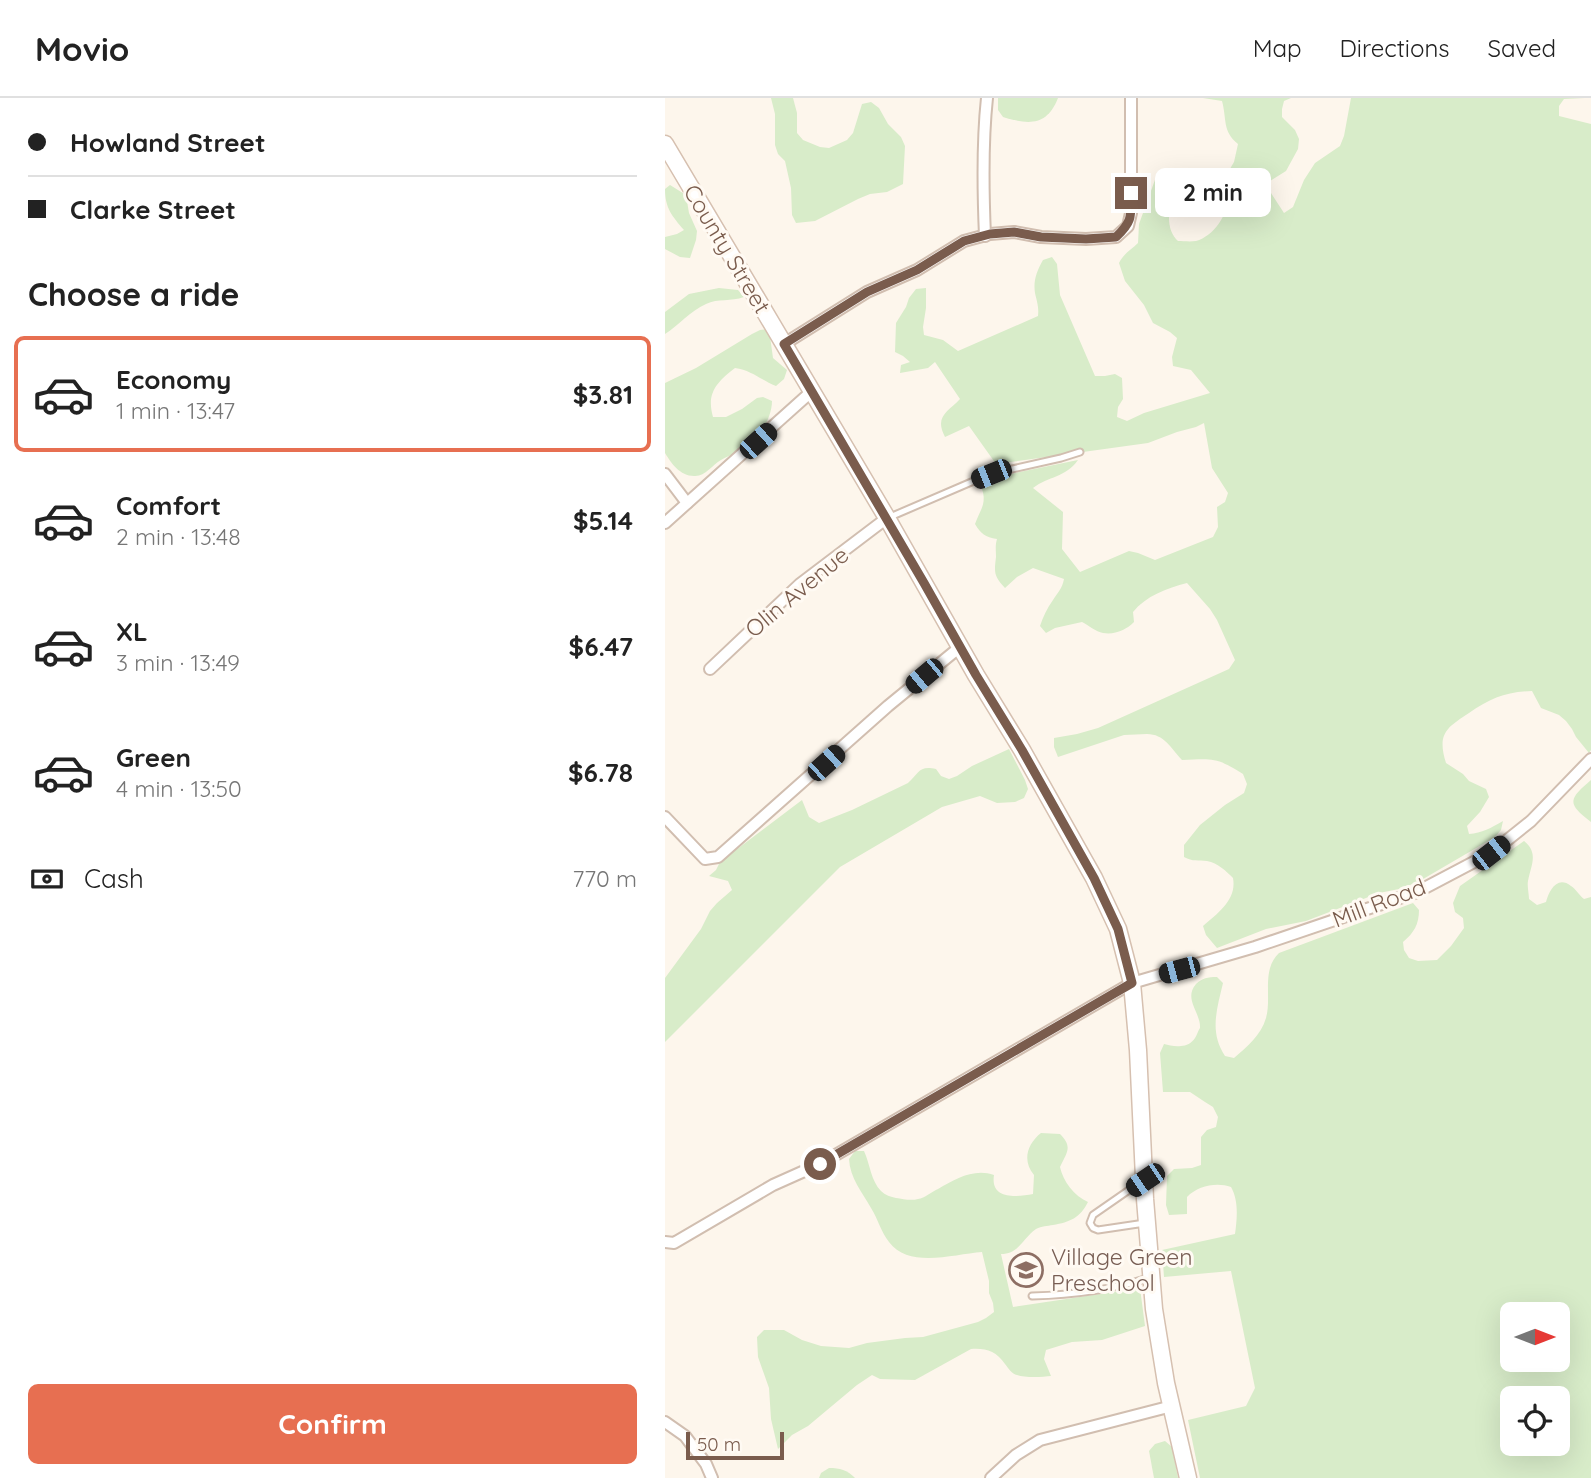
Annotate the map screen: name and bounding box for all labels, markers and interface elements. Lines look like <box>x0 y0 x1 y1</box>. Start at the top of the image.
text: Movio <box>35 28 129 69</box>
text: Map <box>1253 33 1302 63</box>
text: Directions <box>1340 33 1450 63</box>
text: Saved <box>1488 33 1556 63</box>
text: Howland Street <box>70 126 266 159</box>
callout: 2 min <box>1155 168 1271 217</box>
route end <box>1115 177 1147 209</box>
text: 2 min <box>1183 178 1243 207</box>
street label: County Street <box>678 179 777 319</box>
text: Clarke Street <box>70 193 236 226</box>
text: Choose a ride <box>28 274 240 314</box>
icon: car <box>32 363 95 426</box>
text: Economy <box>116 363 231 396</box>
text: $3.81 <box>573 378 633 411</box>
text: 1 min · 13:47 <box>116 396 235 425</box>
car <box>736 419 781 463</box>
car <box>968 456 1015 492</box>
icon: car <box>32 489 95 552</box>
text: Comfort <box>116 489 221 522</box>
text: $5.14 <box>573 504 633 537</box>
text: 2 min · 13:48 <box>116 522 241 551</box>
street label: Olin Avenue <box>739 540 854 643</box>
icon: car <box>32 615 95 678</box>
text: XL <box>116 615 148 648</box>
text: $6.47 <box>569 630 633 663</box>
text: 3 min · 13:49 <box>116 648 240 677</box>
car <box>902 654 947 698</box>
icon: car <box>32 741 95 804</box>
text: Green <box>116 741 191 774</box>
car <box>804 741 849 785</box>
text: $6.78 <box>568 756 633 789</box>
text: 4 min · 13:50 <box>116 774 242 803</box>
car <box>1468 832 1515 874</box>
icon: cash <box>28 860 66 898</box>
text: Cash <box>84 862 144 895</box>
text: 770 m <box>572 864 637 893</box>
street label: Mill Road <box>1328 871 1430 934</box>
car <box>1156 954 1203 986</box>
route start <box>804 1148 836 1180</box>
car <box>1122 1160 1169 1200</box>
place label: Village Green Preschool <box>1051 1242 1193 1297</box>
school or university icon: Village Green Preschool <box>1007 1251 1045 1289</box>
north arrow <box>1500 1302 1570 1372</box>
map controls <box>1500 1302 1570 1456</box>
button: Confirm <box>28 1384 637 1464</box>
button: locate <box>1500 1386 1570 1456</box>
scale bar <box>686 1429 784 1461</box>
text: 50 m <box>697 1432 741 1456</box>

